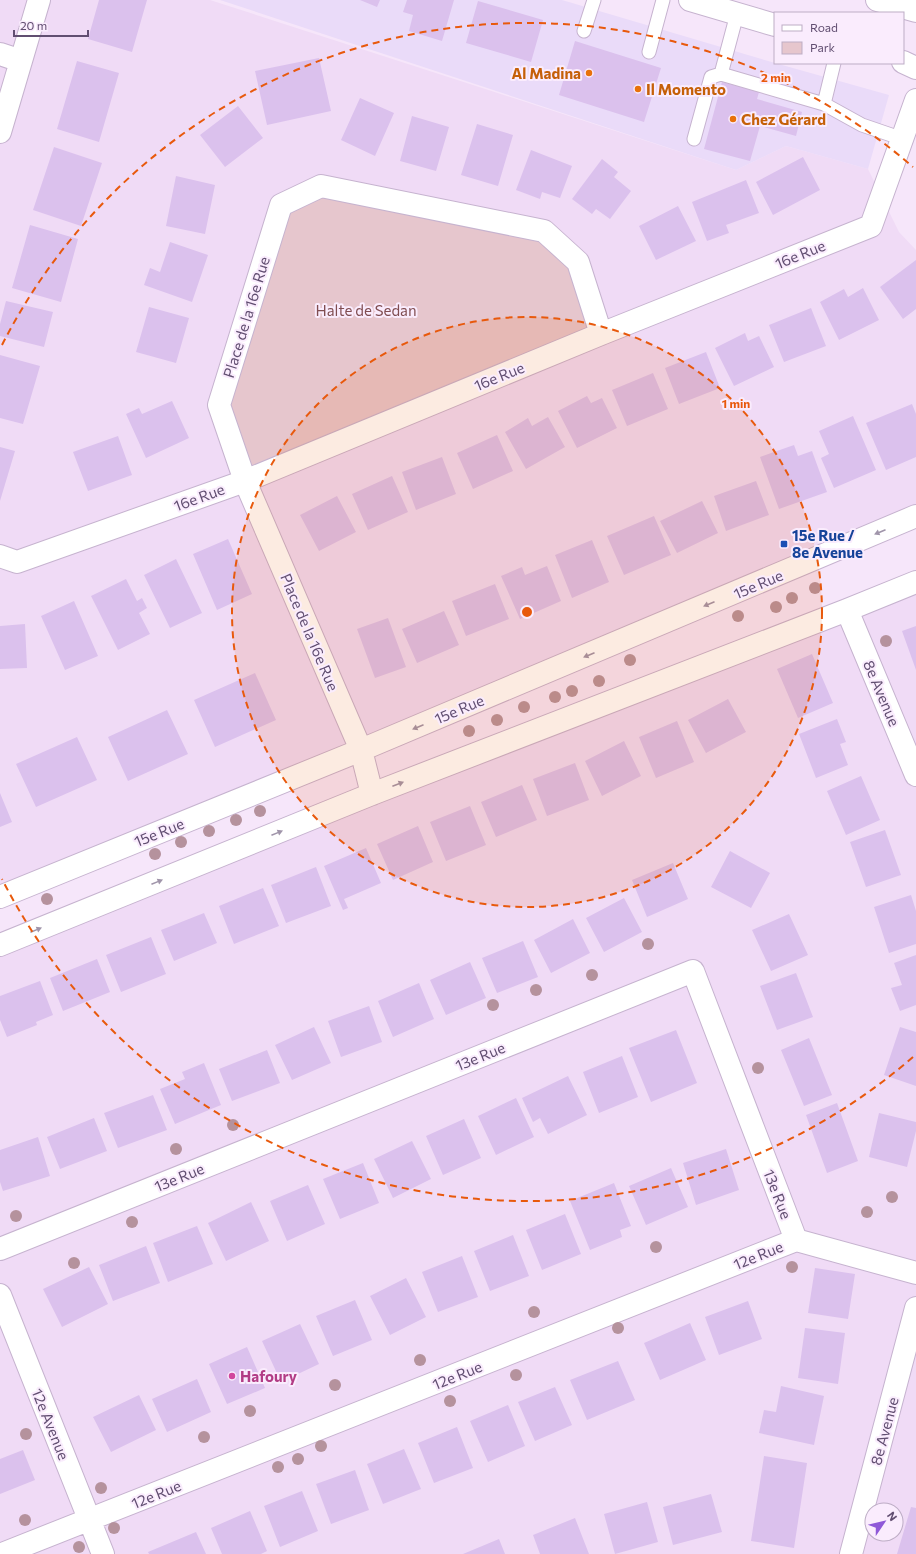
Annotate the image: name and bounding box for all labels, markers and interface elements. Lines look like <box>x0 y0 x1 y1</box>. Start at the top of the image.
scale bar <box>14 12 88 38</box>
legend <box>774 12 904 64</box>
text: 20 m <box>20 18 47 32</box>
text: Road <box>810 20 838 34</box>
text: Park <box>810 40 836 54</box>
place label: Al Madina <box>512 64 581 82</box>
marker: Al Madina <box>584 68 594 78</box>
text: 2 min <box>761 70 791 84</box>
place label: Il Momento <box>646 80 726 98</box>
marker: Il Momento <box>633 84 643 94</box>
place label: Chez Gérard <box>741 110 826 128</box>
marker: Chez Gérard <box>728 114 738 124</box>
street label: 16e Rue <box>772 236 828 272</box>
street label: Place de la 16e Rue <box>219 254 273 380</box>
park label: Halte de Sedan <box>316 301 416 319</box>
street label: 16e Rue <box>471 358 527 394</box>
text: 1 min <box>722 396 750 410</box>
street label: 16e Rue <box>171 480 227 514</box>
place label: 15e Rue / 8e Avenue <box>792 526 863 561</box>
one-way arrow <box>875 529 886 535</box>
marker: 15e Rue / 8e Avenue <box>779 539 789 549</box>
street label: 15e Rue <box>731 566 786 602</box>
street label: Place de la 16e Rue <box>277 571 343 693</box>
one-way arrow <box>702 602 714 608</box>
centre of rings <box>520 605 534 619</box>
one-way arrow <box>583 652 595 658</box>
street label: 8e Avenue <box>860 657 904 729</box>
street label: 15e Rue <box>432 691 487 727</box>
one-way arrow <box>411 724 423 730</box>
one-way arrow <box>392 781 404 787</box>
street label: 15e Rue <box>131 814 187 850</box>
one-way arrow <box>272 830 283 836</box>
one-way arrow <box>151 878 163 884</box>
one-way arrow <box>31 927 43 933</box>
street label: 13e Rue <box>453 1038 508 1074</box>
street label: 13e Rue <box>152 1159 207 1195</box>
street label: 13e Rue <box>760 1166 796 1222</box>
street label: 12e Rue <box>731 1237 785 1273</box>
street label: 12e Rue <box>430 1357 484 1393</box>
place label: Hafoury <box>240 1367 298 1385</box>
marker: Hafoury <box>227 1371 237 1381</box>
street label: 12e Avenue <box>29 1386 74 1462</box>
street label: 8e Avenue <box>866 1395 902 1467</box>
street label: 12e Rue <box>129 1476 183 1512</box>
north arrow <box>864 1502 904 1542</box>
text: N <box>885 1509 900 1523</box>

